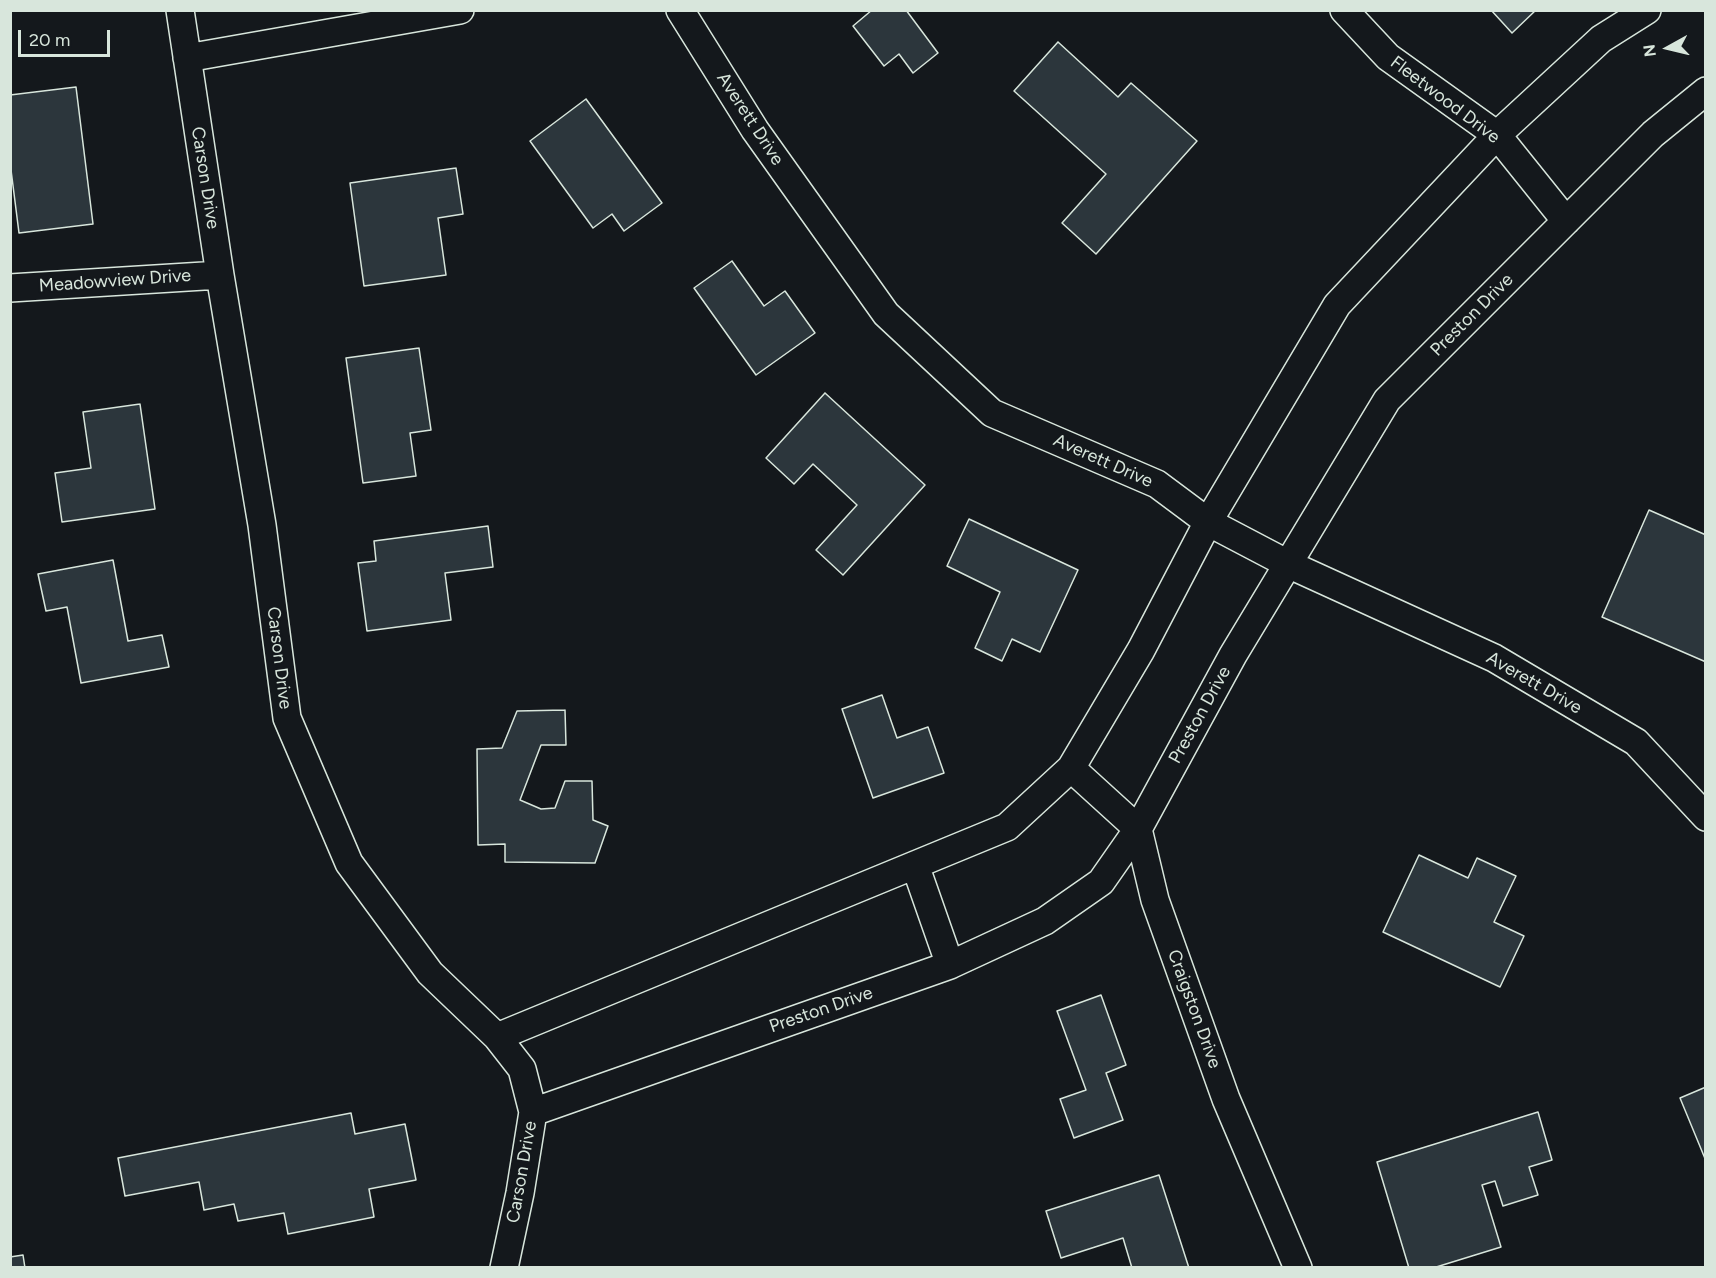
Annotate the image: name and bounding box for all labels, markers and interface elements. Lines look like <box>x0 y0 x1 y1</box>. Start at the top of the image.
scale bar <box>21 18 112 56</box>
north arrow <box>1638 18 1698 78</box>
text: 20 m <box>29 29 70 51</box>
text: N <box>1639 43 1660 58</box>
street label: Fleetwood Drive <box>1386 52 1504 148</box>
street label: Averett Drive <box>712 68 788 170</box>
street label: Carson Drive <box>186 125 224 231</box>
street label: Meadowview Drive <box>38 265 192 297</box>
street label: Preston Drive <box>1426 269 1518 361</box>
street label: Averett Drive <box>1050 429 1156 493</box>
street label: Carson Drive <box>262 605 296 711</box>
street label: Averett Drive <box>1482 647 1586 719</box>
street label: Preston Drive <box>1164 663 1236 767</box>
street label: Craigston Drive <box>1163 947 1225 1071</box>
street label: Preston Drive <box>766 982 876 1038</box>
street label: Carson Drive <box>502 1119 542 1225</box>

